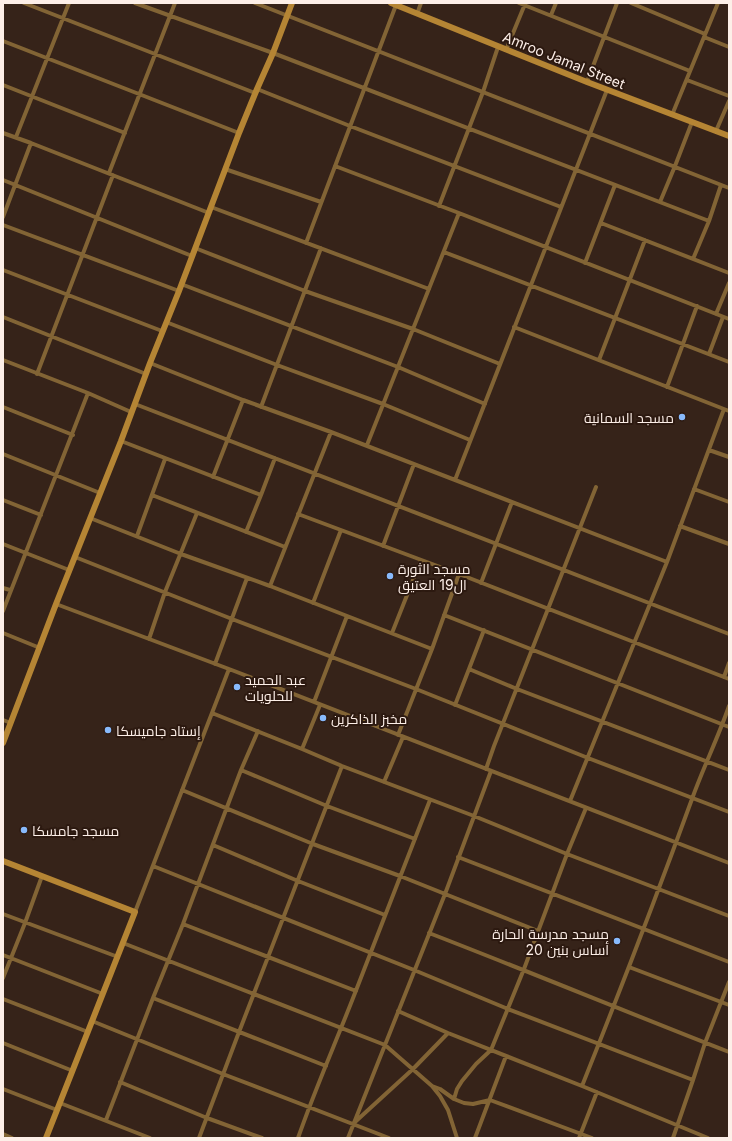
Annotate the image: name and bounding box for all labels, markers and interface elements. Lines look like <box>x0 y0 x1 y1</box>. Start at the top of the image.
street label: Amroo Jamal Street <box>500 28 628 92</box>
place label: مسجد السمانية <box>584 409 674 426</box>
marker: مسجد السمانية <box>677 412 687 422</box>
place label: مسجد الثورة ال19 العتيق <box>398 560 471 594</box>
marker: مسجد الثورة ال19 العتيق <box>385 571 395 581</box>
place label: عبد الحميد للحلويات <box>245 671 306 704</box>
marker: عبد الحميد للحلويات <box>232 682 242 692</box>
place label: مخبز الذاكرين <box>331 710 407 727</box>
marker: مخبز الذاكرين <box>318 713 328 723</box>
place label: إستاد جاميسكا <box>116 722 201 740</box>
marker: إستاد جاميسكا <box>103 725 113 735</box>
place label: مسجد جامسكا <box>32 822 119 839</box>
marker: مسجد جامسكا <box>19 825 29 835</box>
place label: مسجد مدرسة الحارة 20 أساس بنين <box>492 925 609 958</box>
marker: مسجد مدرسة الحارة 20 أساس بنين <box>612 936 622 946</box>

